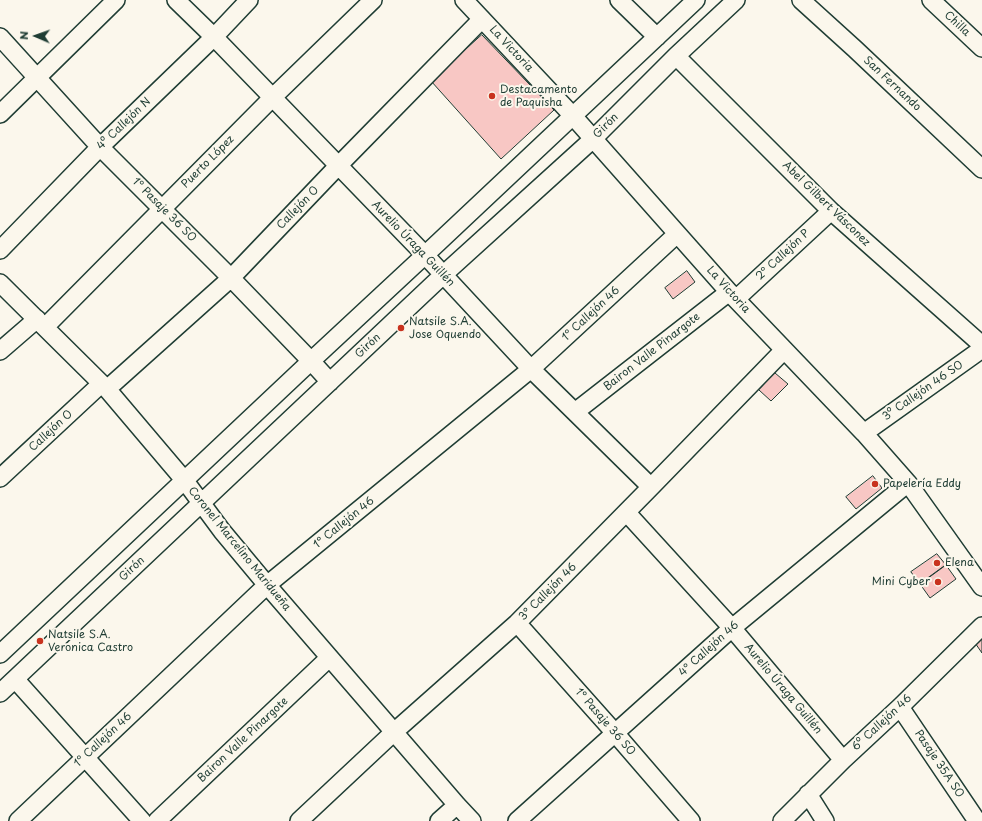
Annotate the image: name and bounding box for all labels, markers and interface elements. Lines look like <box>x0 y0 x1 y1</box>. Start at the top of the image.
street label: Chilla <box>941 9 973 39</box>
north arrow <box>16 16 56 56</box>
street label: La Victoria <box>486 23 536 75</box>
text: N <box>15 31 32 40</box>
street label: San Fernando <box>861 54 923 114</box>
place label: Destacamento de Paquisha <box>500 83 577 109</box>
marker: Destacamento de Paquisha <box>487 91 497 101</box>
street label: 4º Callejón N <box>94 95 154 153</box>
street label: Girón <box>591 111 621 141</box>
street label: Puerto López <box>179 133 237 191</box>
street label: Abel Gilbert Vásconez <box>780 159 872 249</box>
street label: 1° Pasaje 36 SO <box>129 175 199 245</box>
street label: Callejón O <box>274 184 322 232</box>
street label: Aurelio Úraga Guillén <box>369 198 457 290</box>
street label: 2° Callejón P <box>753 227 813 283</box>
street label: La Victoria <box>704 264 752 316</box>
street label: 1° Callejón 46 <box>559 284 623 344</box>
street label: Bairon Valle Pinargote <box>601 310 703 394</box>
place label: Natsile S.A. Jose Oquendo <box>409 315 481 341</box>
marker: Natsile S.A. Jose Oquendo <box>396 323 406 333</box>
street label: Girón <box>353 331 383 361</box>
street label: 3º Callejón 46 SO <box>880 358 966 424</box>
street label: Callejón O <box>27 408 75 454</box>
place label: Papelería Eddy <box>883 477 961 491</box>
marker: Papelería Eddy <box>870 479 880 489</box>
street label: Coronel Marcelino Maridueña <box>185 484 293 614</box>
street label: 1° Callejón 46 <box>311 495 377 551</box>
street label: Girón <box>117 554 147 584</box>
place label: Elena <box>945 556 974 570</box>
marker: Elena <box>932 558 942 568</box>
street label: 3° Callejón 46 <box>516 560 580 624</box>
place label: Mini Cyber <box>872 575 930 589</box>
marker: Mini Cyber <box>933 577 943 587</box>
street label: 4° Callejón 46 <box>676 619 742 679</box>
place label: Natsile S.A. Veronica Castro <box>48 628 133 654</box>
marker: Natsile S.A. Veronica Castro <box>35 636 45 646</box>
street label: Aurelio Úraga Guillén <box>741 641 825 737</box>
street label: 1° Pasaje 36 SO <box>572 686 638 758</box>
street label: 6º Callejón 46 <box>850 692 914 754</box>
street label: Bairon Valle Pinargote <box>195 695 291 785</box>
street label: 1° Callejón 46 <box>71 710 135 770</box>
street label: Pasaje 35A SO <box>911 728 967 800</box>

